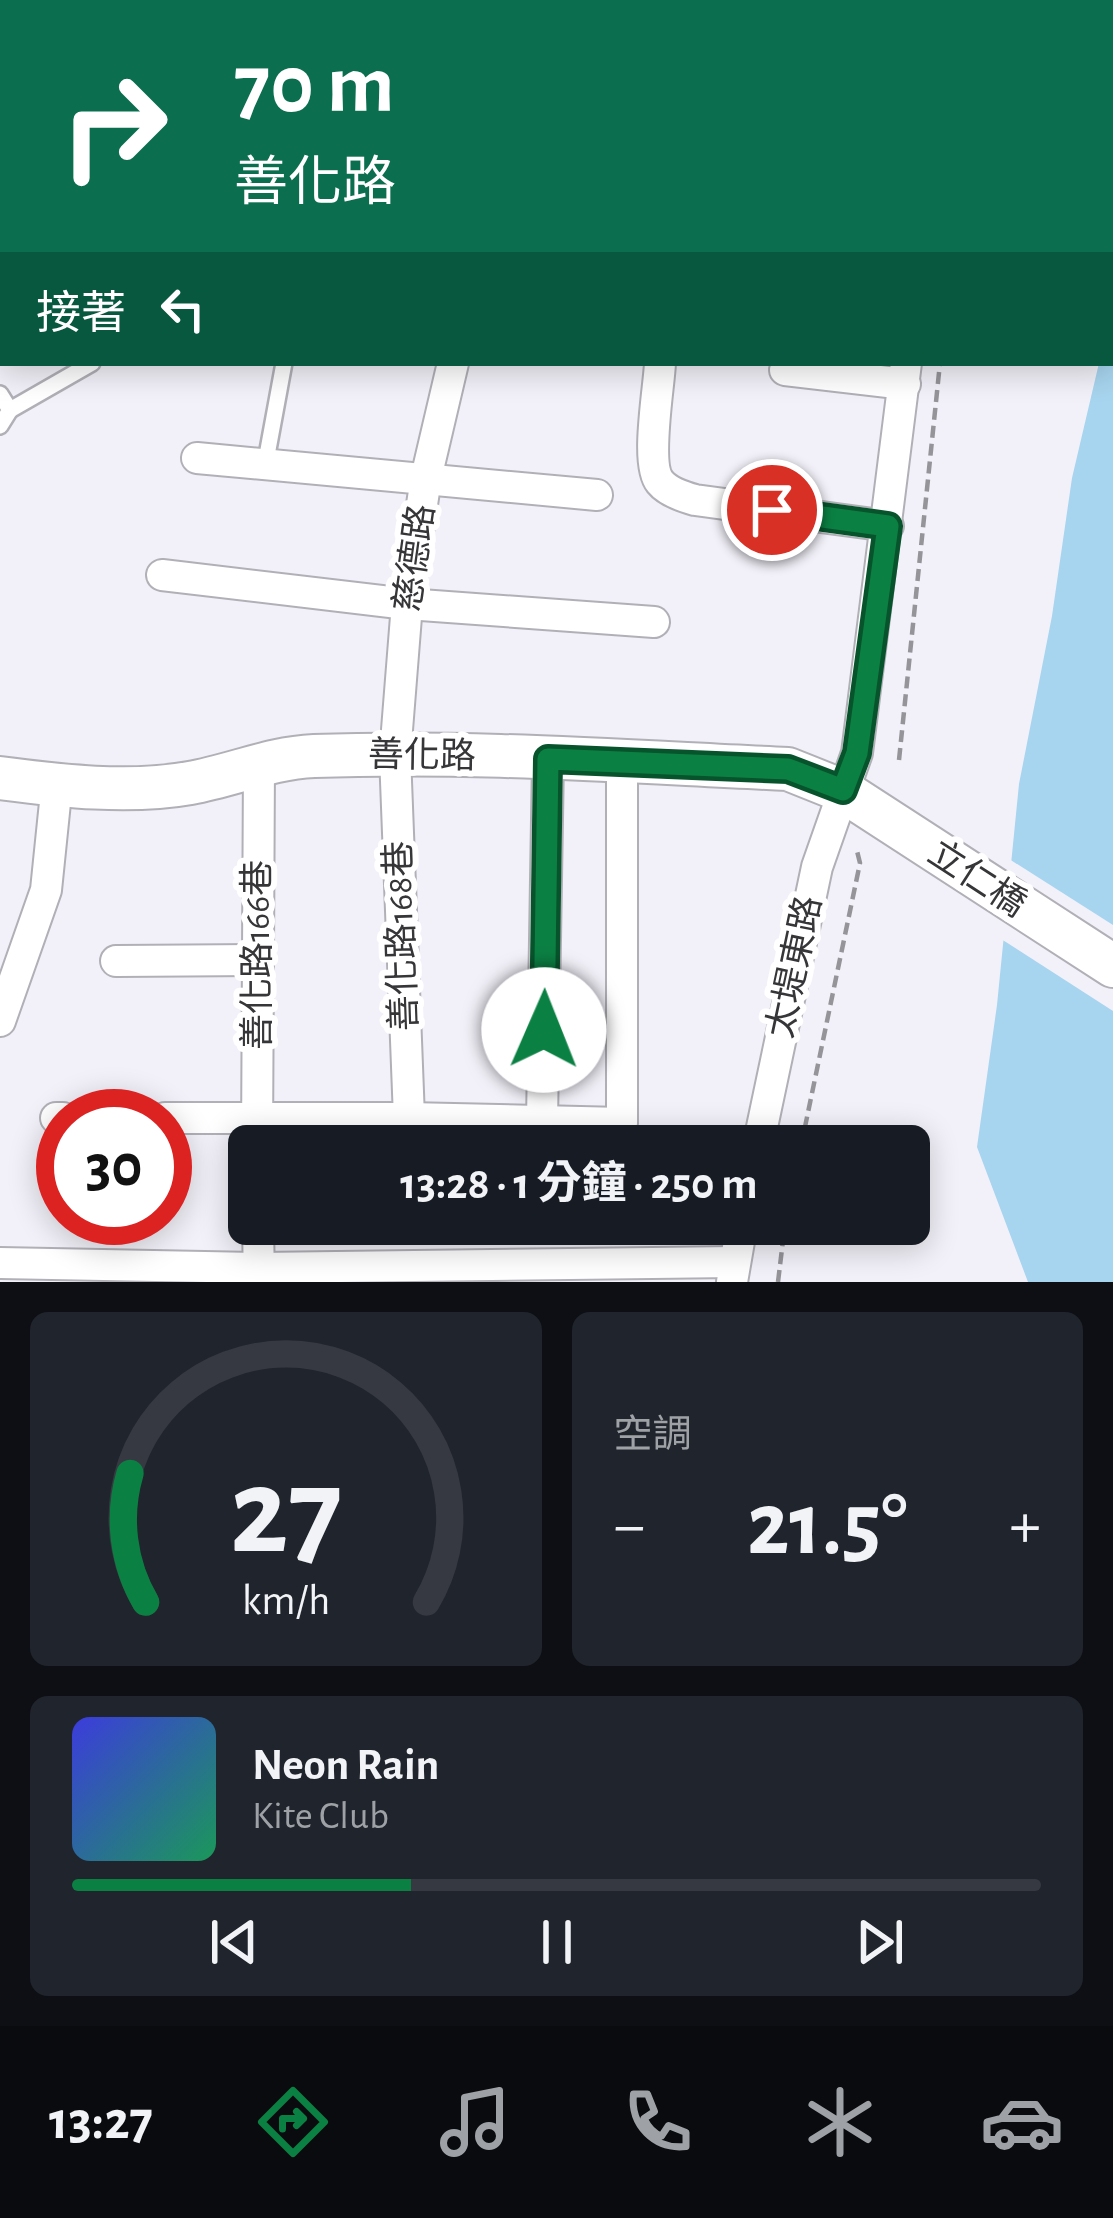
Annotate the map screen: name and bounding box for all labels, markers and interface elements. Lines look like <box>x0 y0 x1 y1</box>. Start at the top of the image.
text: 70 m <box>234 44 395 128</box>
icon: right <box>36 48 192 204</box>
text: 善化路 <box>234 157 396 211</box>
icon: left <box>150 276 216 342</box>
text: 接著 <box>36 292 126 337</box>
pin <box>721 459 823 561</box>
icon: arrive <box>739 477 805 543</box>
street label: 慈德路 <box>388 502 440 614</box>
street label: 善化路 <box>368 735 476 775</box>
street label: 立仁橋 <box>922 833 1033 924</box>
street label: 善化路168巷 <box>379 840 423 1032</box>
street label: 善化路166巷 <box>238 860 276 1050</box>
street label: 太堤東路 <box>760 892 828 1041</box>
position arrow <box>481 967 607 1093</box>
speed limit sign: 30 <box>36 1089 192 1245</box>
text: 13:28 · 1 分鐘 · 250 m <box>400 1162 758 1207</box>
text: 空調 <box>614 1416 692 1455</box>
text: 27 <box>229 1451 342 1576</box>
text: 21.5° <box>747 1481 908 1571</box>
text: − <box>614 1493 645 1559</box>
text: + <box>1009 1493 1041 1559</box>
text: km/h <box>242 1580 330 1623</box>
text: Neon Rain <box>252 1743 439 1788</box>
text: Kite Club <box>252 1797 389 1836</box>
icon: previous <box>201 1909 267 1975</box>
icon: pause <box>524 1909 590 1975</box>
icon: next <box>847 1909 913 1975</box>
icon: directions <box>251 2080 335 2164</box>
icon: music <box>433 2080 517 2164</box>
icon: phone <box>616 2080 700 2164</box>
icon: climate <box>798 2080 882 2164</box>
icon: car <box>980 2080 1064 2164</box>
text: 13:27 <box>49 2095 153 2149</box>

